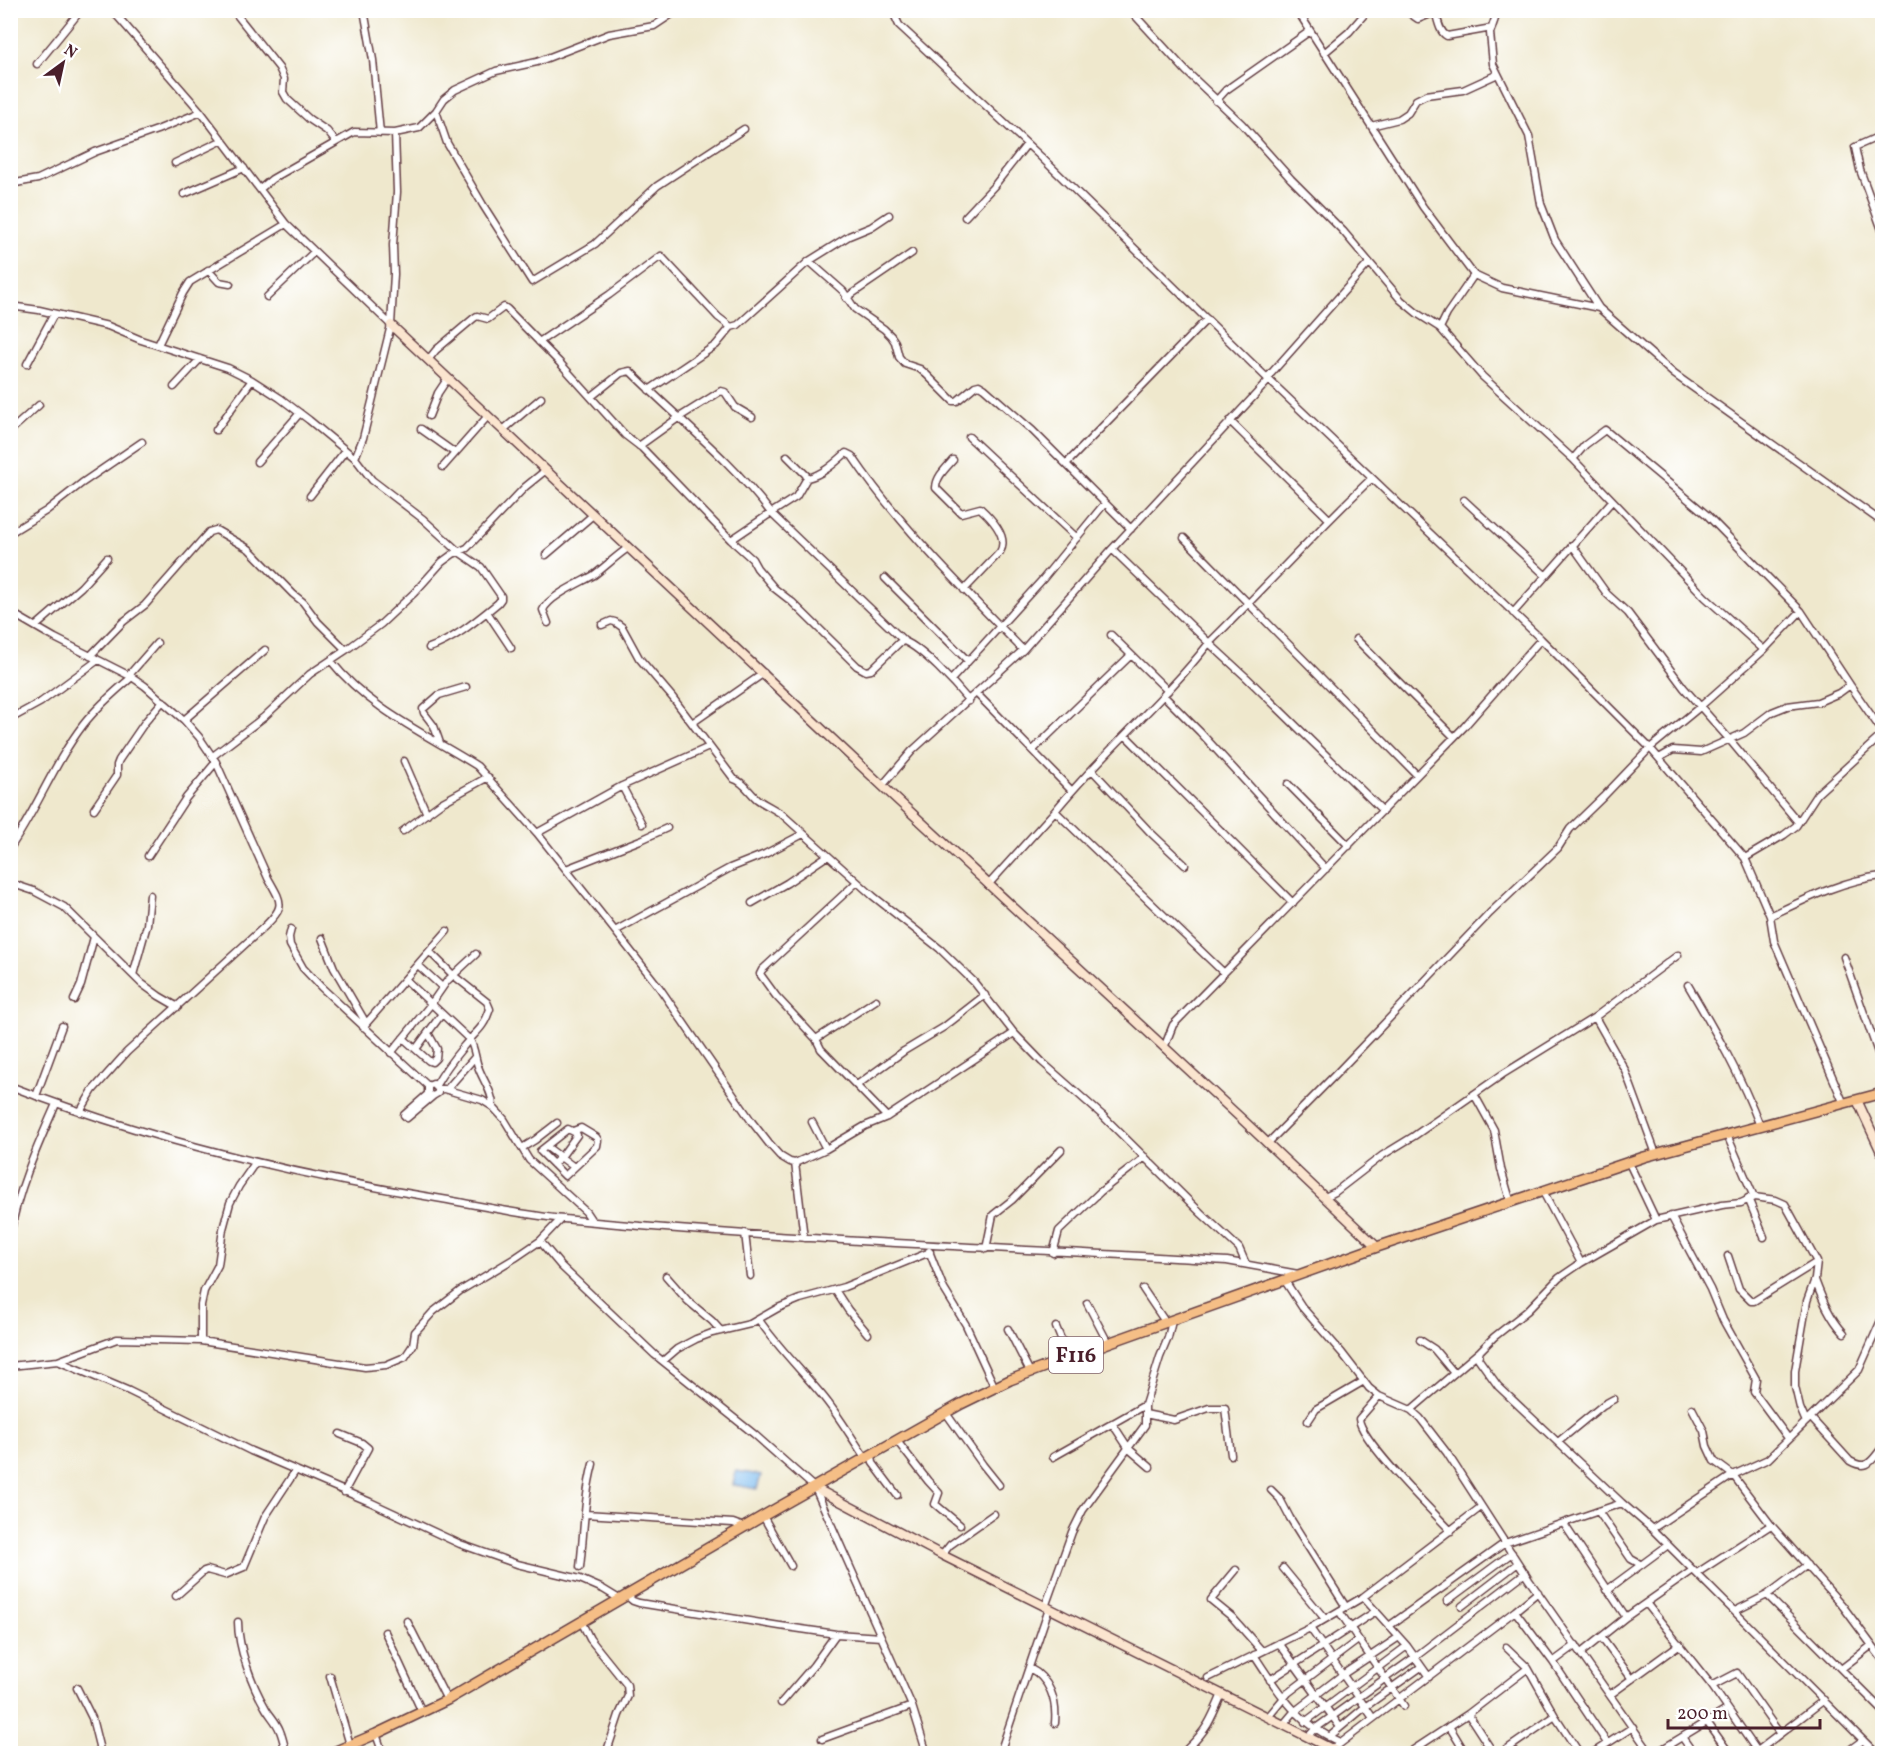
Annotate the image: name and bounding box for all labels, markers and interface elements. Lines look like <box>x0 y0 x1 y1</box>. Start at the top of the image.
north arrow <box>33 33 93 93</box>
text: N <box>59 40 81 65</box>
road number: F116 <box>1049 1337 1103 1373</box>
scale bar <box>1668 1692 1820 1730</box>
text: 200 m <box>1677 1702 1728 1727</box>

